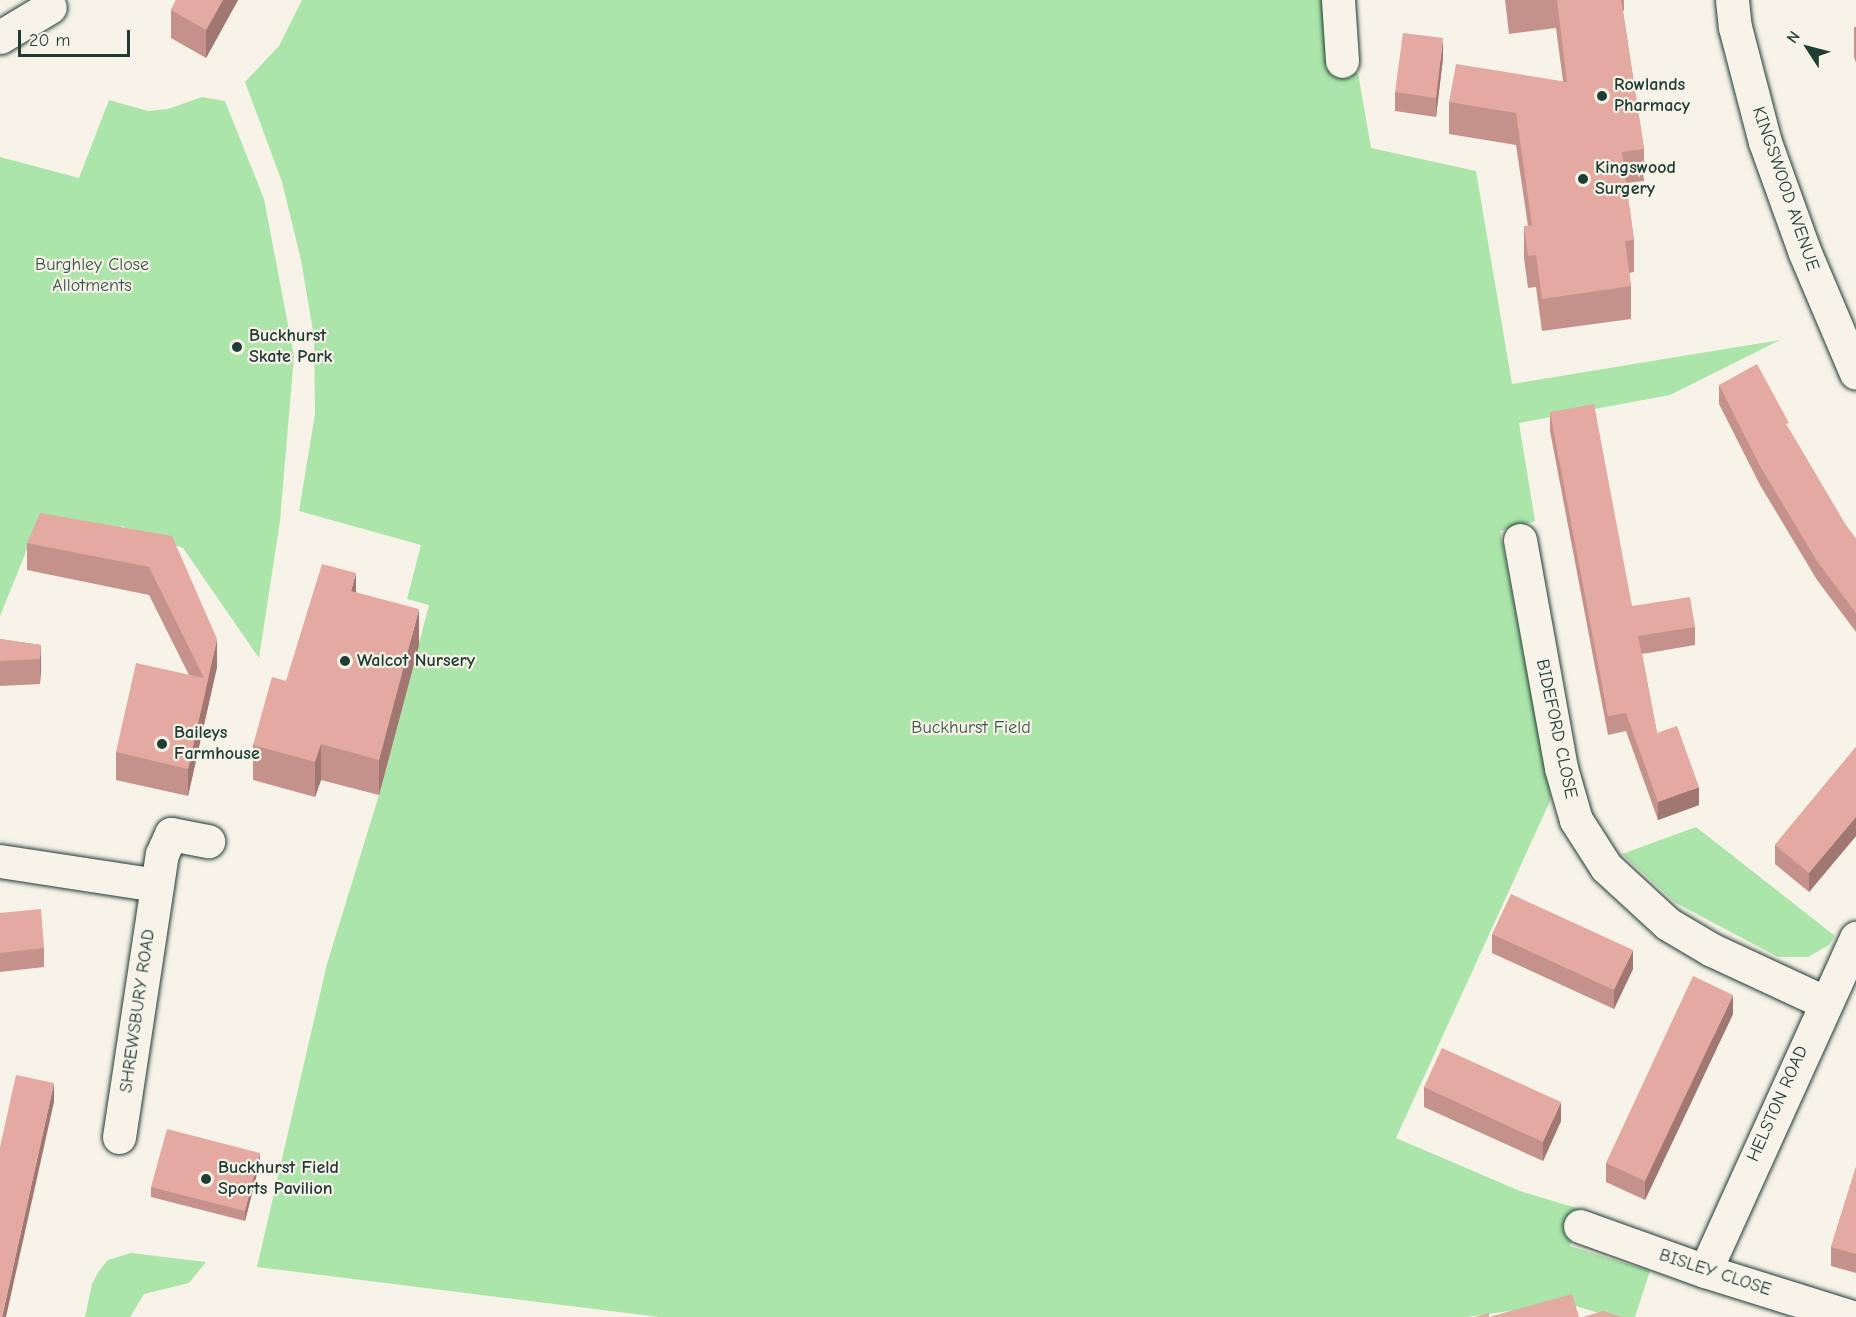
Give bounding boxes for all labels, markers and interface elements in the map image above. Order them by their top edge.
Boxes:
scale bar [21,18,134,56]
north arrow [1778,18,1838,78]
text: N [1783,28,1804,47]
text: 20 m [29,30,70,51]
place label: Rowlands Pharmacy [1614,75,1690,118]
marker: Rowlands Pharmacy [1595,89,1609,103]
street label: KINGSWOOD AVENUE [1747,104,1823,274]
place label: Kingswood Surgery [1595,158,1676,201]
marker: Kingswood Surgery [1576,172,1590,186]
park label: Burghley Close Allotments [35,255,149,298]
place label: Buckhurst Skate Park [249,326,332,368]
marker: Buckhurst Skate Park [230,340,244,354]
place label: Walcot Nursery [357,650,475,672]
marker: Walcot Nursery [338,654,352,668]
street label: BIDEFORD CLOSE [1531,657,1581,801]
park label: Buckhurst Field [911,717,1031,739]
place label: Baileys Farmhouse [174,723,260,766]
marker: Baileys Farmhouse [155,737,169,751]
street label: SHREWSBURY ROAD [116,928,160,1094]
street label: HELSTON ROAD [1743,1043,1813,1165]
place label: Buckhurst Field Sports Pavilion [218,1158,339,1200]
marker: Buckhurst Field Sports Pavilion [199,1172,213,1186]
street label: BISLEY CLOSE [1656,1245,1774,1301]

